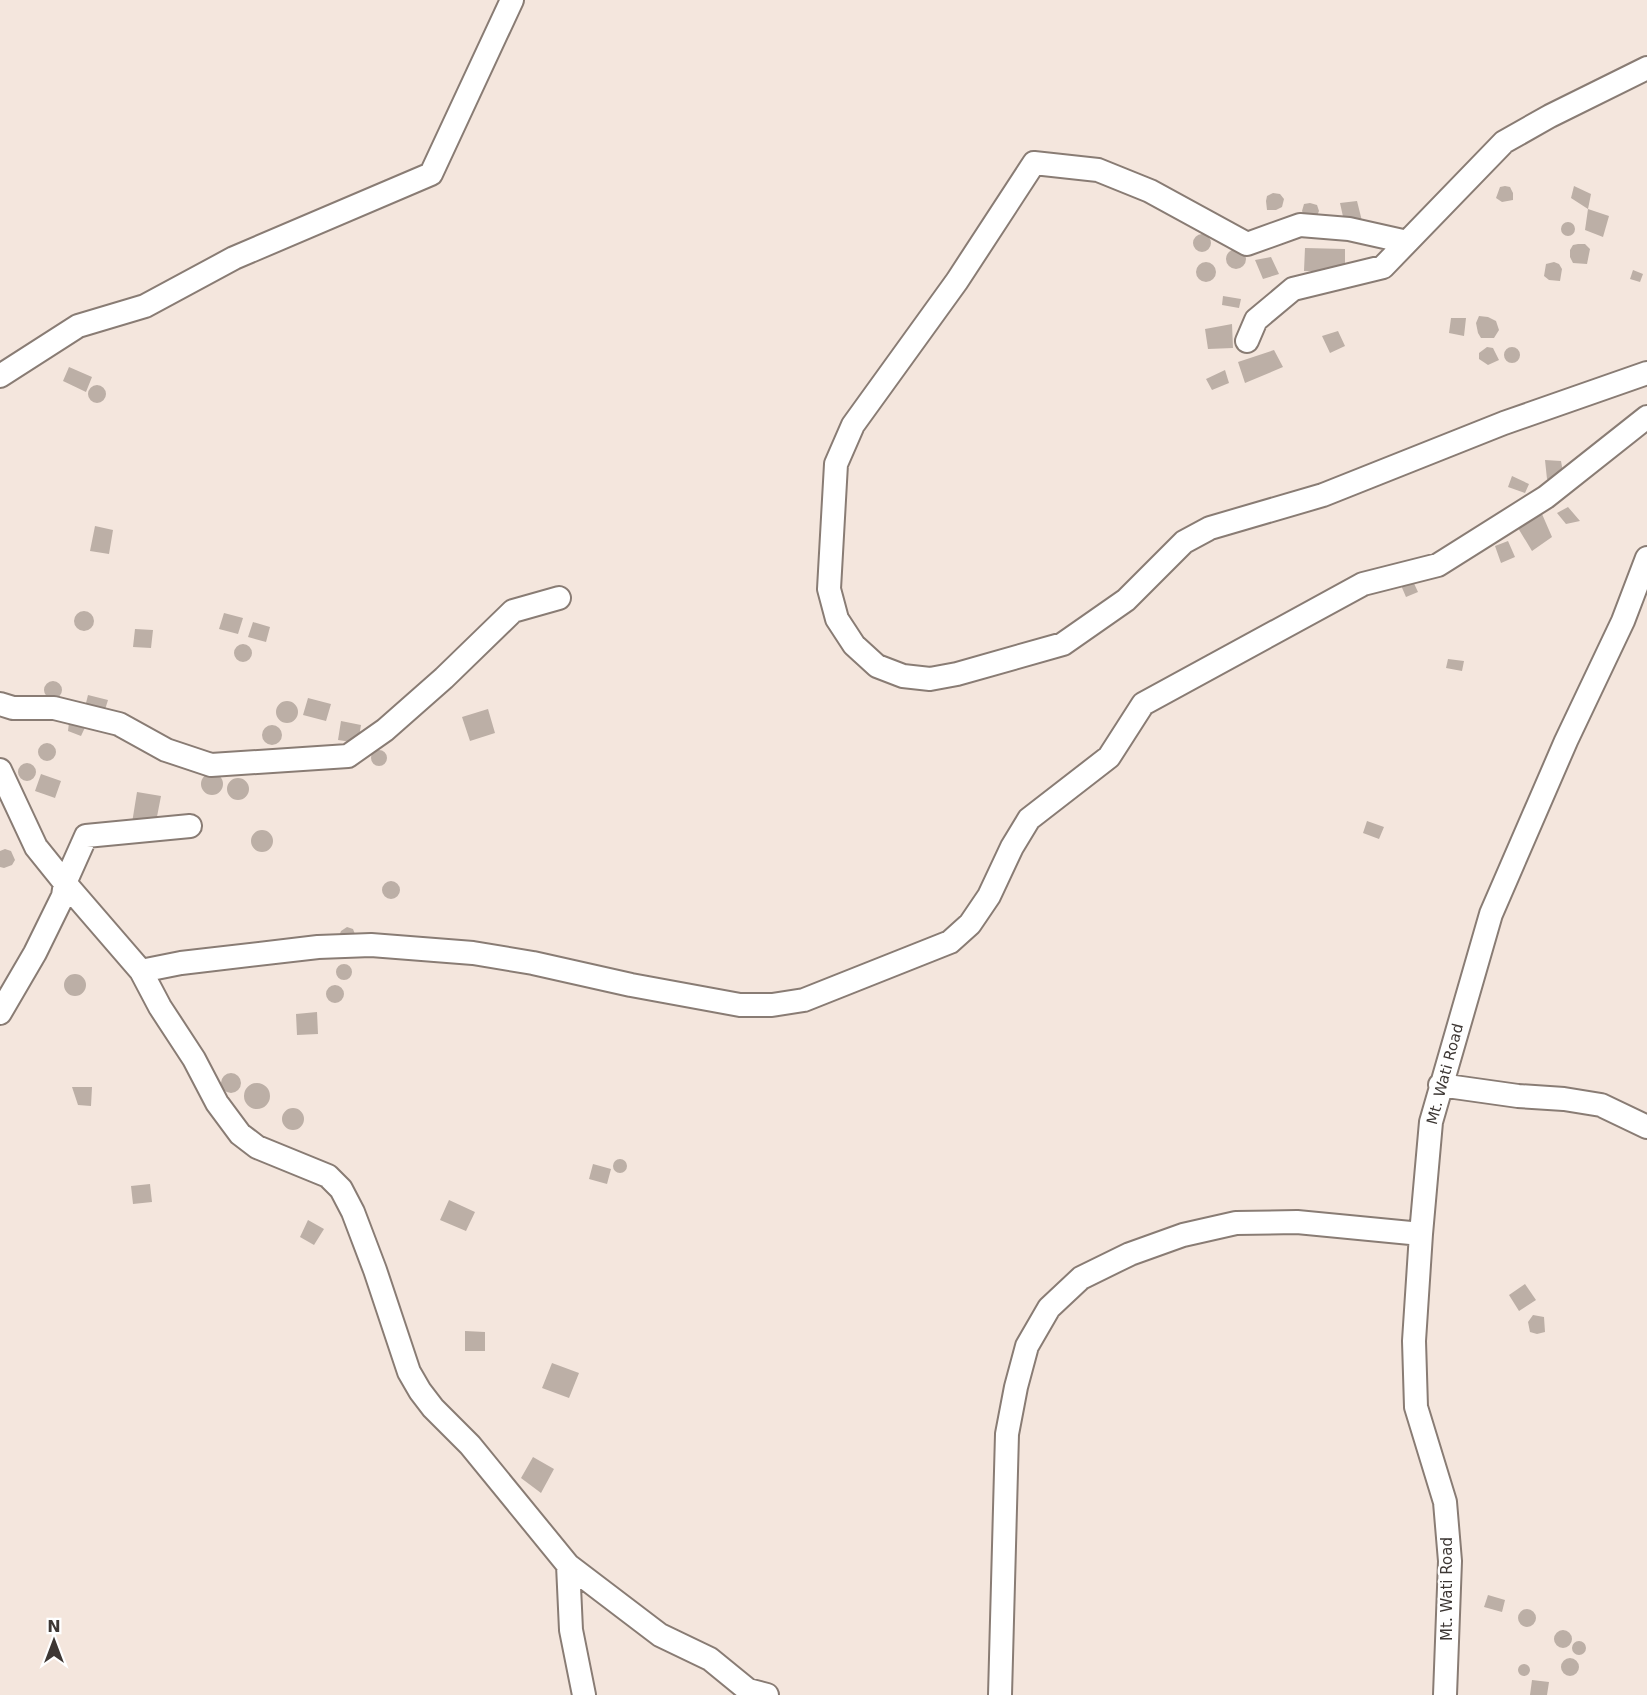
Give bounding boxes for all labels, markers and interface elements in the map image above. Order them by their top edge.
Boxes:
street label: Mt. Wati Road [1423,1021,1467,1127]
street label: Mt. Wati Road [1438,1537,1456,1641]
north arrow [24,1611,84,1671]
text: N [47,1617,61,1636]

